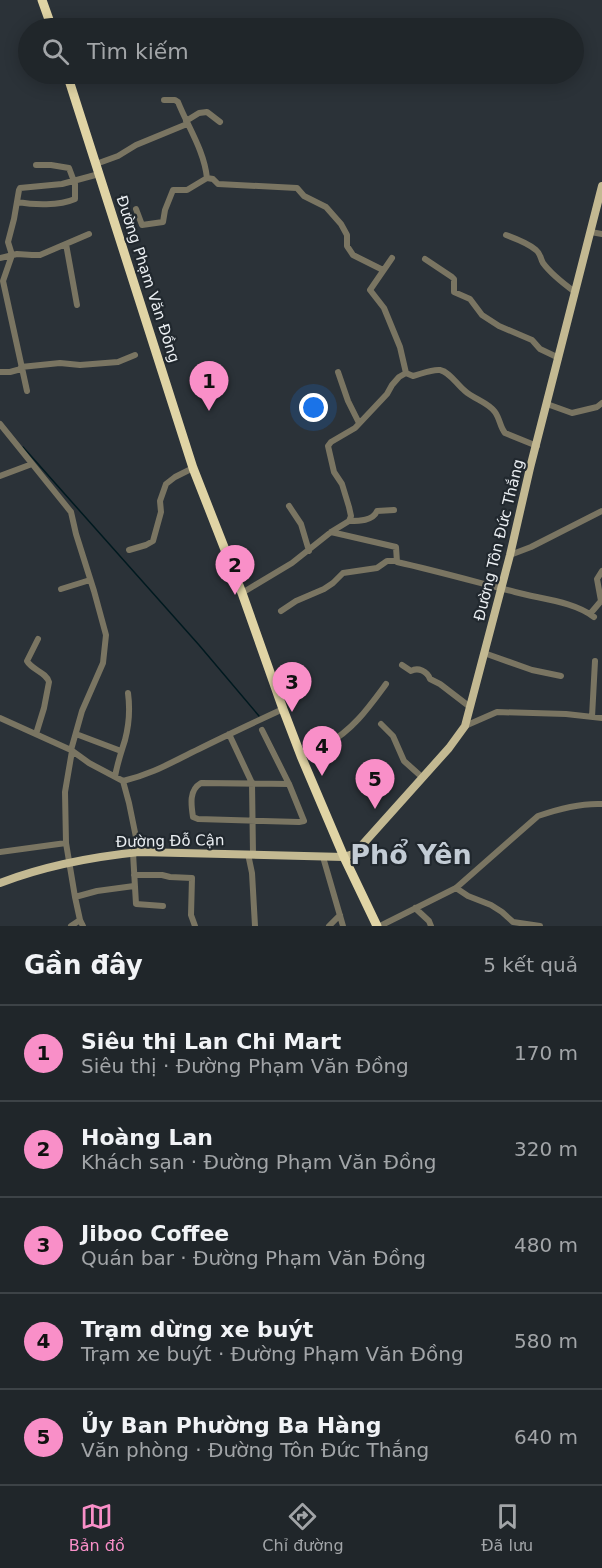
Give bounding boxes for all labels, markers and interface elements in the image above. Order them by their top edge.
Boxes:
search box [18,18,584,84]
icon: search [39,35,72,68]
text: Tìm kiếm [87,39,189,64]
street label: Đường Phạm Văn Đồng [112,193,184,365]
pin: 1 [190,362,228,411]
your location [299,393,328,422]
street label: Đường Tôn Đức Thắng [470,457,528,623]
pin: 2 [216,546,254,595]
pin: 3 [272,662,312,712]
pin: 4 [302,726,342,776]
pin: 5 [356,760,394,809]
street label: Đường Đỗ Cận [115,831,225,851]
district label: Phổ Yên [350,838,472,870]
text: Gần đây [24,950,143,980]
text: 5 kết quả [483,953,578,977]
text: Siêu thị Lan Chi Mart [81,1029,341,1054]
text: 1 [37,1041,50,1065]
text: 170 m [514,1041,578,1065]
text: Siêu thị · Đường Phạm Văn Đồng [81,1054,409,1078]
text: Hoàng Lan [81,1125,213,1150]
text: 2 [37,1137,50,1161]
text: 320 m [514,1137,578,1161]
text: Khách sạn · Đường Phạm Văn Đồng [81,1150,437,1174]
text: Jiboo Coffee [81,1221,229,1246]
text: 3 [37,1233,50,1257]
text: 480 m [514,1233,578,1257]
text: Quán bar · Đường Phạm Văn Đồng [81,1246,426,1270]
text: Trạm dừng xe buýt [81,1317,313,1342]
text: 4 [37,1329,50,1353]
text: 580 m [514,1329,578,1353]
text: Trạm xe buýt · Đường Phạm Văn Đồng [81,1342,464,1366]
text: Ủy Ban Phường Ba Hàng [81,1413,381,1438]
text: 5 [37,1425,50,1449]
text: 640 m [514,1425,578,1449]
text: Văn phòng · Đường Tôn Đức Thắng [81,1438,429,1462]
tab: Bản đồ [69,1500,125,1555]
tab: Chỉ đường [262,1500,344,1555]
tab: Đã lưu [481,1500,533,1555]

